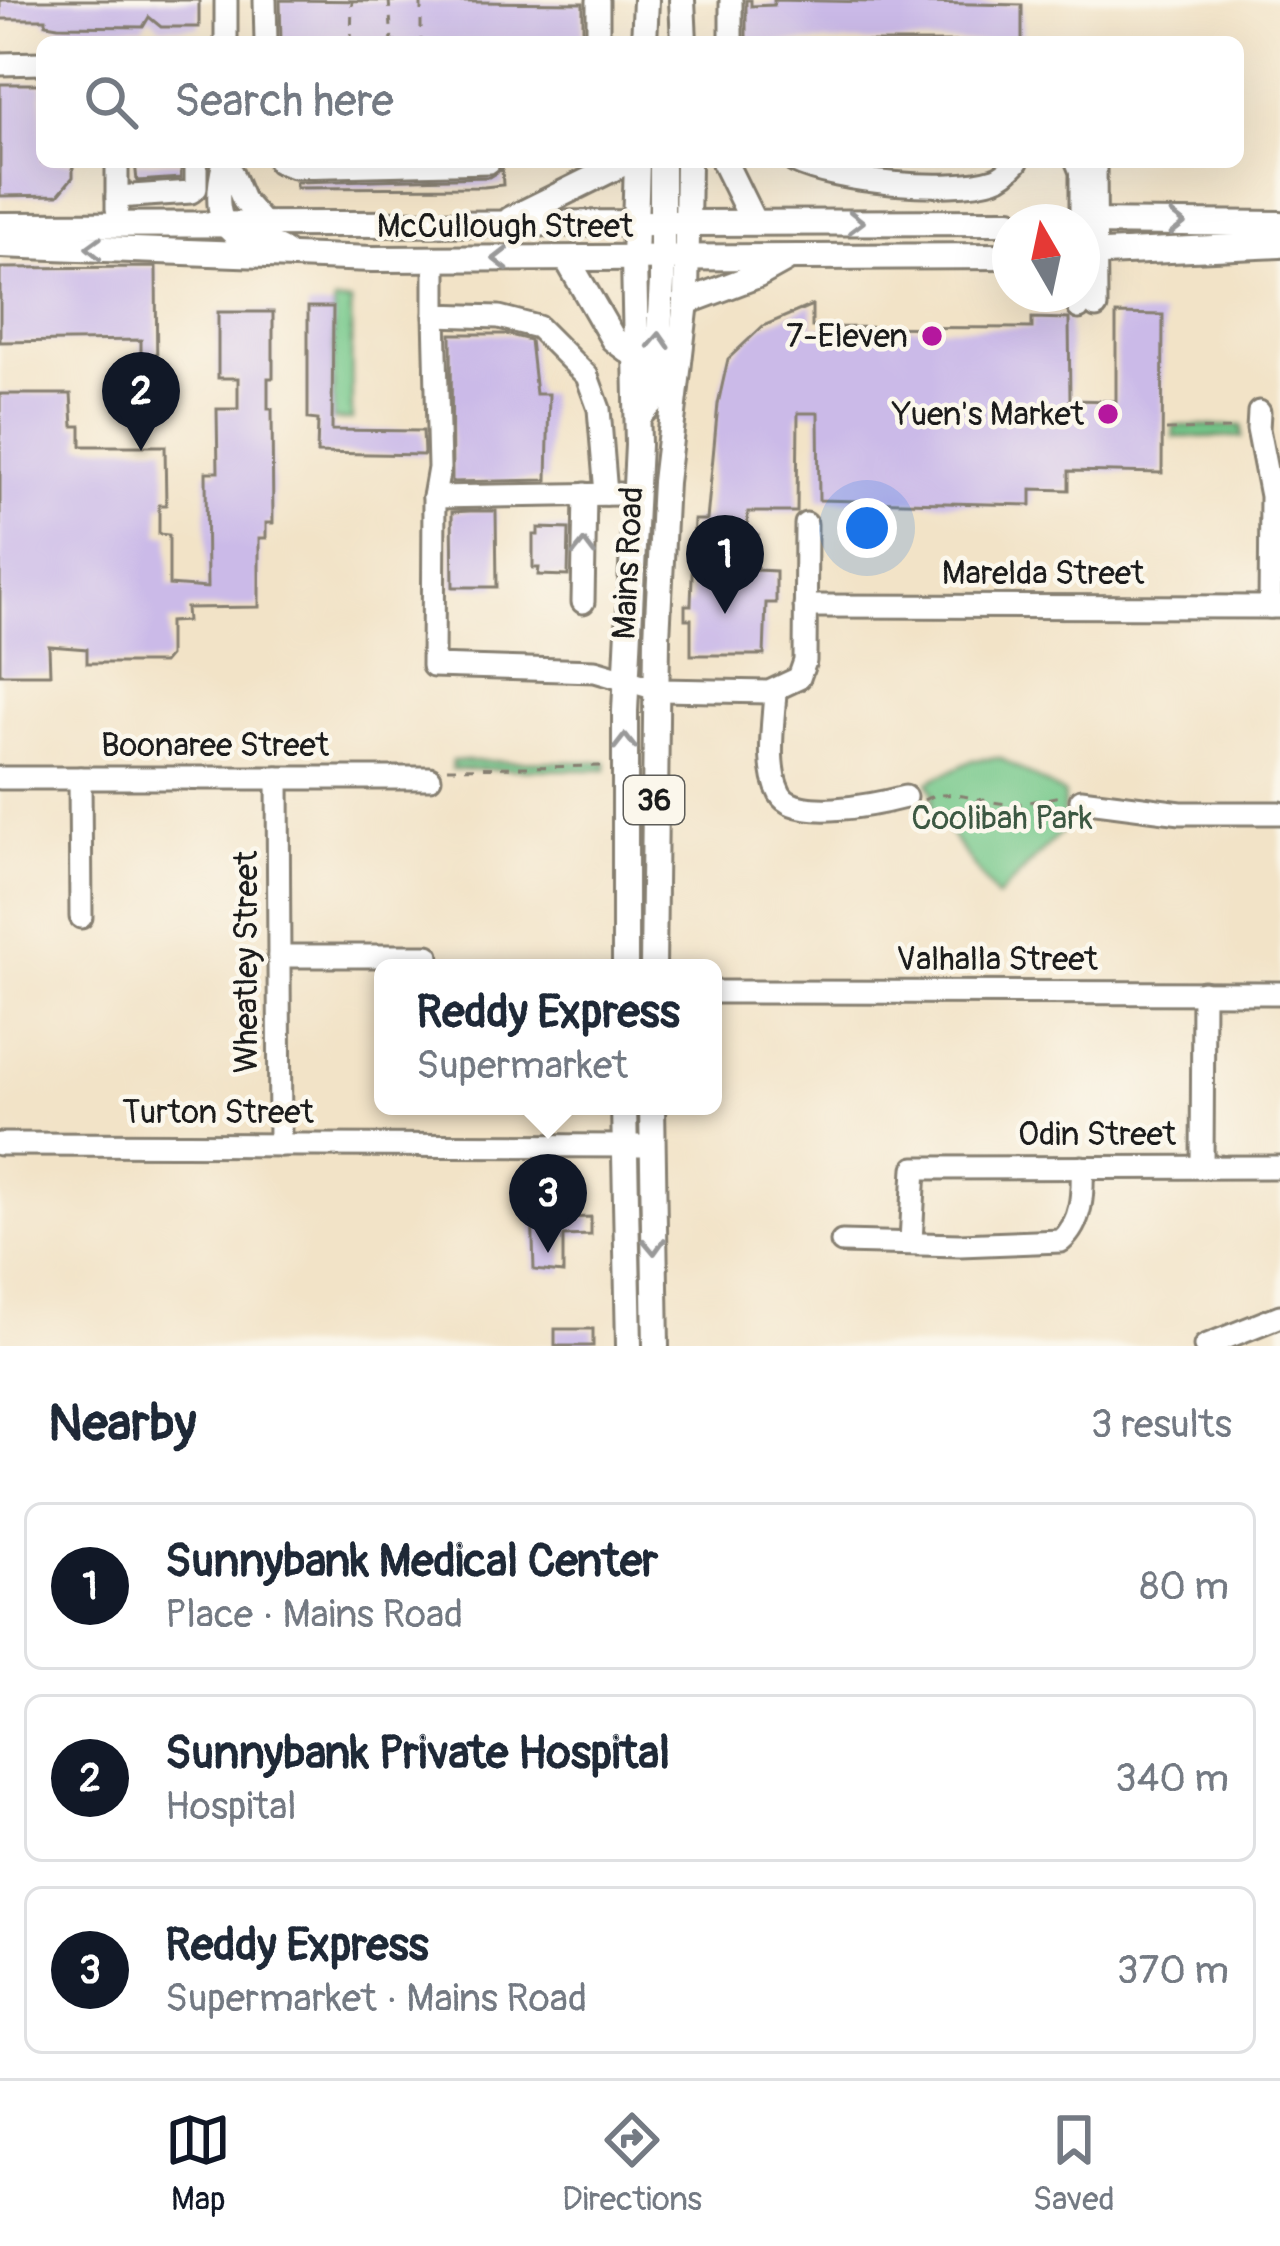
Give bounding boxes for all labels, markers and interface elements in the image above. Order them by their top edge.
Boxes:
search box [36,36,1244,168]
icon: search [78,69,144,135]
text: Search here [174,74,394,130]
north arrow [992,204,1100,312]
street label: McCullough Street [377,206,634,247]
one-way arrow [848,209,866,235]
one-way arrow [1168,210,1187,236]
one-way arrow [84,235,103,261]
one-way arrow [491,246,510,272]
place label: 7-Eleven [786,316,908,357]
marker: 7-Eleven [919,323,945,349]
one-way arrow [645,331,671,350]
pin: 2 [102,352,180,451]
place label: Yuen's Market [891,394,1085,435]
marker: Yuen's Market [1095,401,1121,427]
street label: Mains Road [604,486,652,640]
your location [837,498,897,558]
pin: 1 [686,515,764,614]
one-way arrow [571,538,597,557]
street label: Marelda Street [942,553,1145,594]
street label: Boonaree Street [101,725,330,766]
one-way arrow [612,732,638,750]
road number: 36 [624,776,684,824]
park label: Coolibah Park [911,798,1093,839]
street label: Wheatley Street [226,850,267,1073]
street label: Valhalla Street [896,939,1098,980]
popup [374,959,722,1115]
text: Reddy Express [416,985,680,1041]
text: Supermarket [416,1041,628,1090]
street label: Turton Street [122,1092,315,1133]
street label: Odin Street [1018,1114,1177,1155]
pin: 3 [509,1154,587,1253]
one-way arrow [640,1237,666,1256]
text: Nearby [48,1392,196,1456]
text: 3 results [1091,1400,1232,1449]
text: Sunnybank Medical Center [165,1534,658,1590]
text: 1 [82,1562,98,1611]
text: 80 m [1140,1562,1229,1611]
text: Place · Mains Road [165,1590,463,1639]
text: Sunnybank Private Hospital [165,1726,670,1782]
text: 2 [79,1754,101,1803]
text: 340 m [1115,1754,1229,1803]
text: Hospital [165,1782,297,1831]
text: Reddy Express [165,1918,429,1974]
text: 3 [79,1946,101,1995]
text: 370 m [1117,1946,1229,1995]
text: Supermarket · Mains Road [165,1974,587,2023]
tab: Map [165,2107,231,2220]
tab: Directions [562,2107,702,2220]
tab: Saved [1033,2107,1115,2220]

